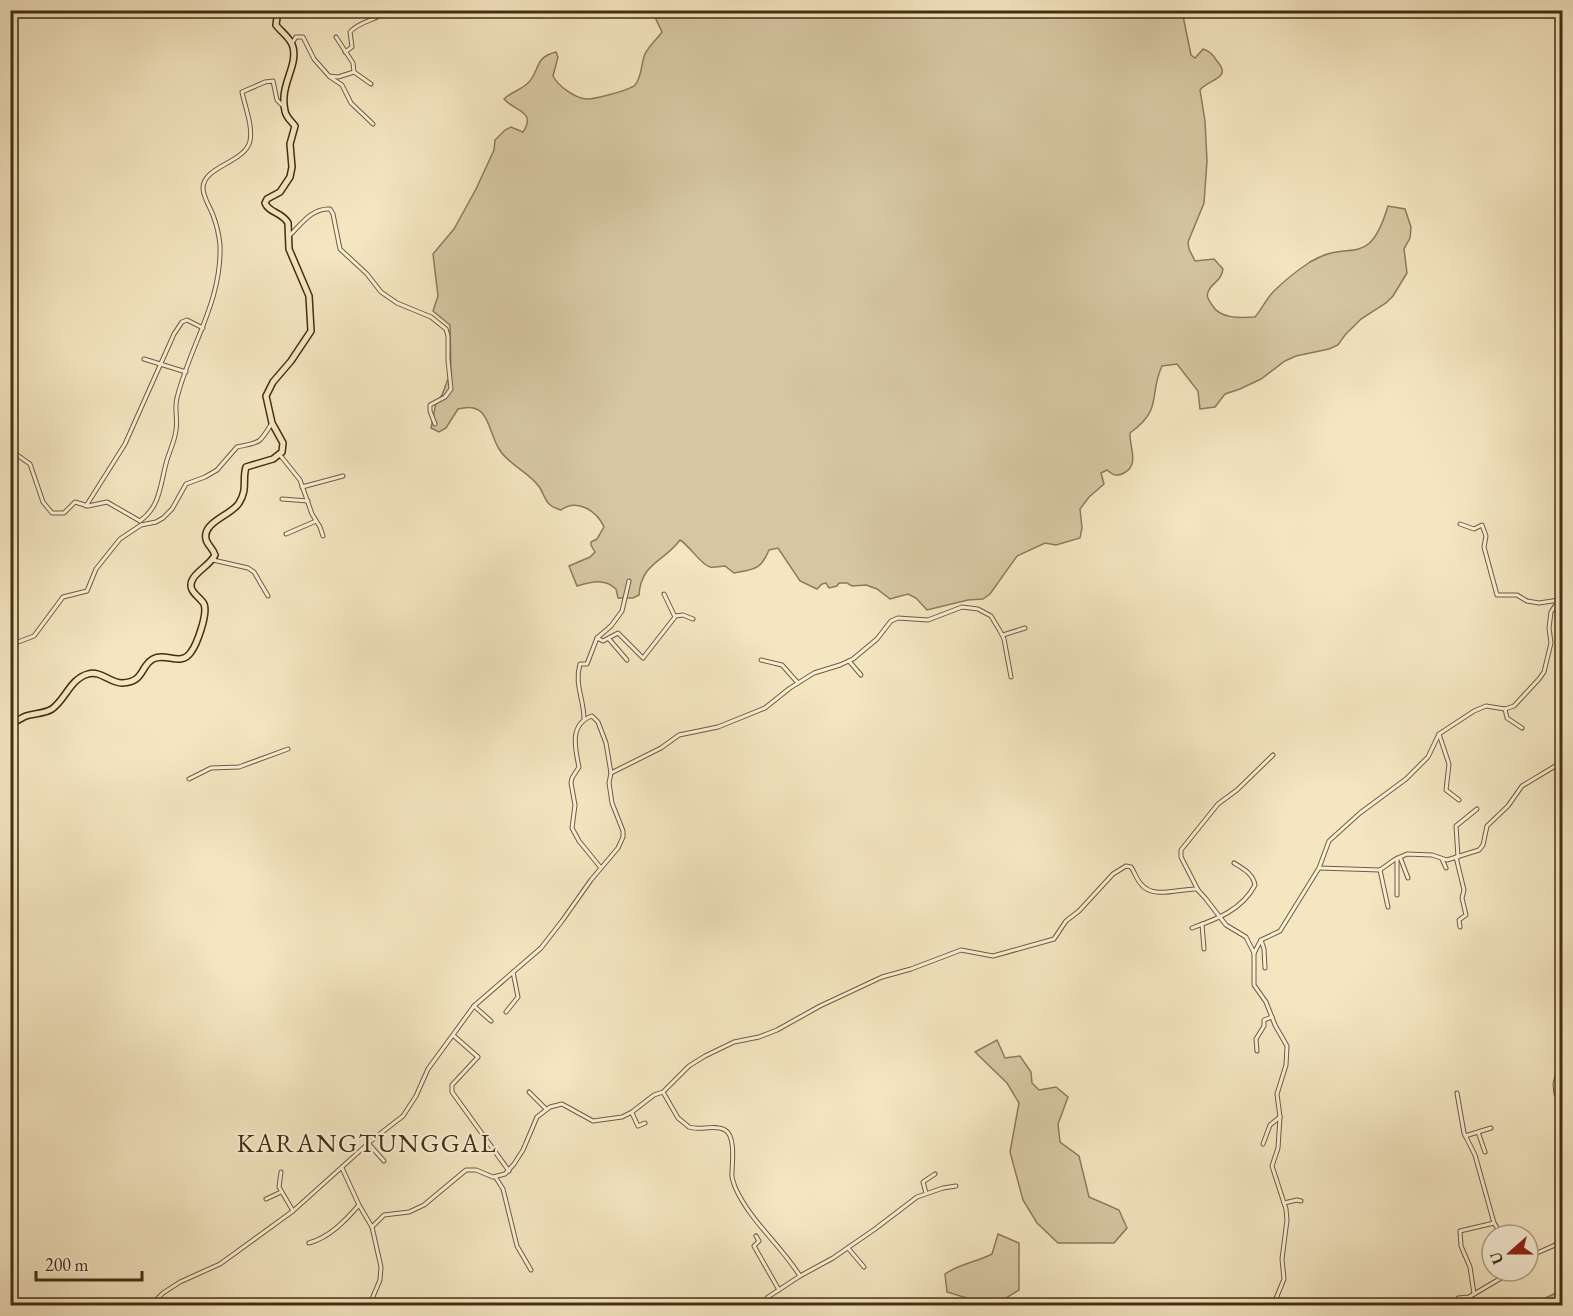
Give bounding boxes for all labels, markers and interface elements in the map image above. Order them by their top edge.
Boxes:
district label: KARANGTUNGGAL [237,1126,497,1160]
north arrow [1480,1223,1540,1283]
scale bar [36,1244,142,1282]
text: U [1484,1249,1508,1268]
text: 200 m [45,1253,89,1276]

